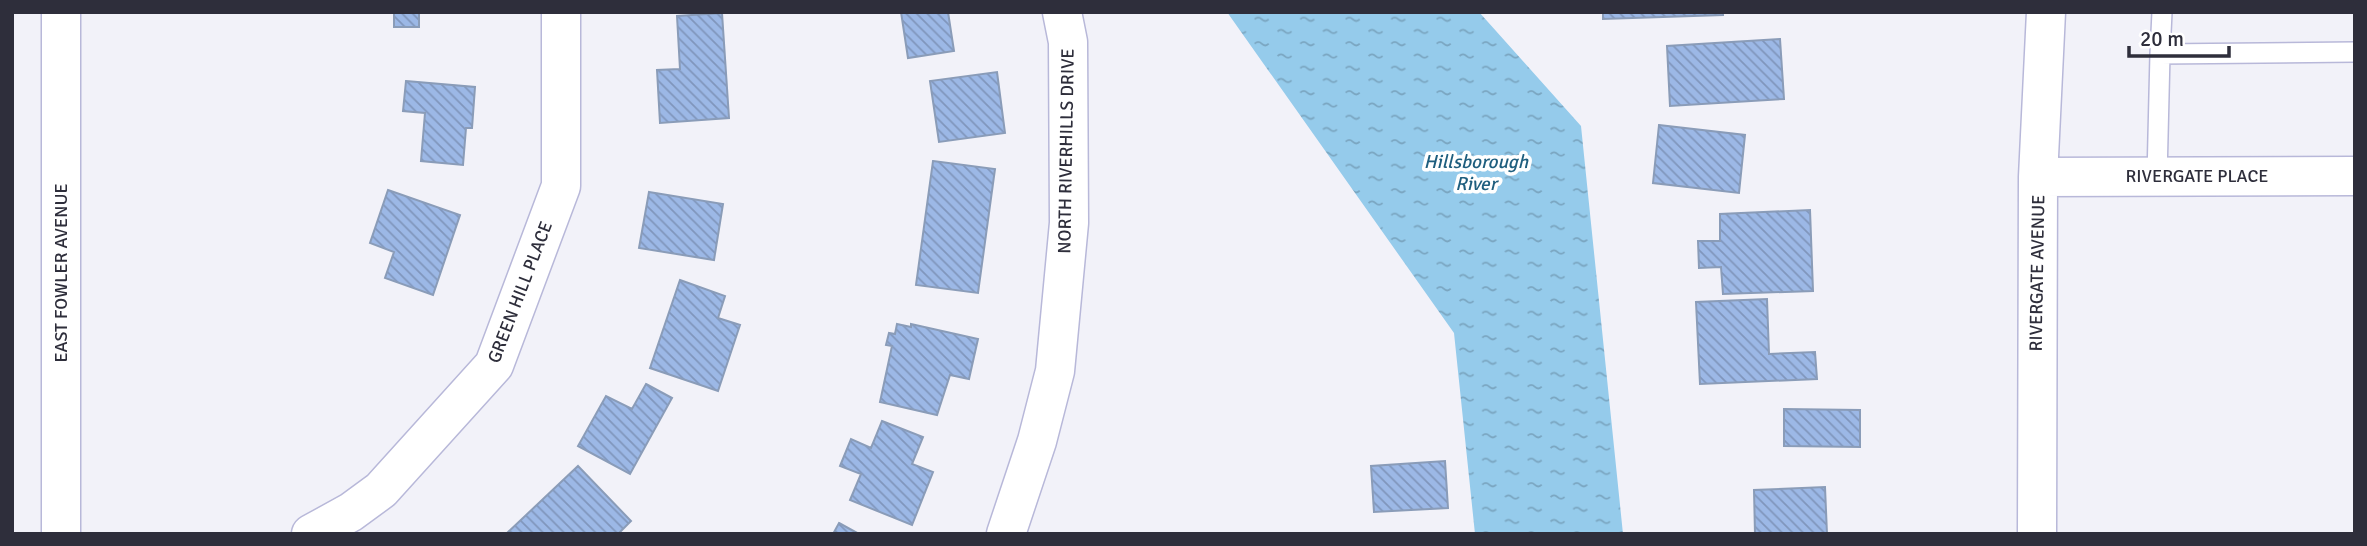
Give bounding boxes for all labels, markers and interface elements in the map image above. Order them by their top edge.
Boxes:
scale bar [2129,14,2229,58]
text: 20 m [2140,26,2184,52]
street label: NORTH RIVERHILLS DRIVE [1053,48,1079,254]
water label: Hillsborough River [1424,150,1529,196]
street label: RIVERGATE PLACE [2126,165,2268,187]
street label: EAST FOWLER AVENUE [50,183,72,363]
street label: RIVERGATE AVENUE [2025,194,2049,352]
street label: GREEN HILL PLACE [483,218,557,366]

